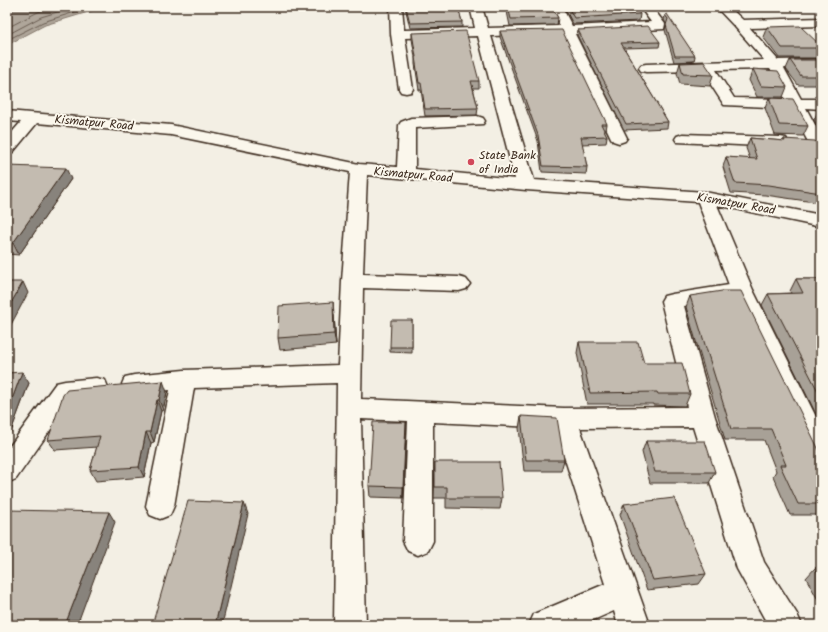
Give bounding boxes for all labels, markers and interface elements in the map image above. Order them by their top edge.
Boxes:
street label: Kismatpur Road [54,110,135,136]
place label: State Bank of India [479,146,536,179]
marker: State Bank of India [466,157,476,167]
street label: Kismatpur Road [373,162,454,188]
street label: Kismatpur Road [695,188,778,220]

